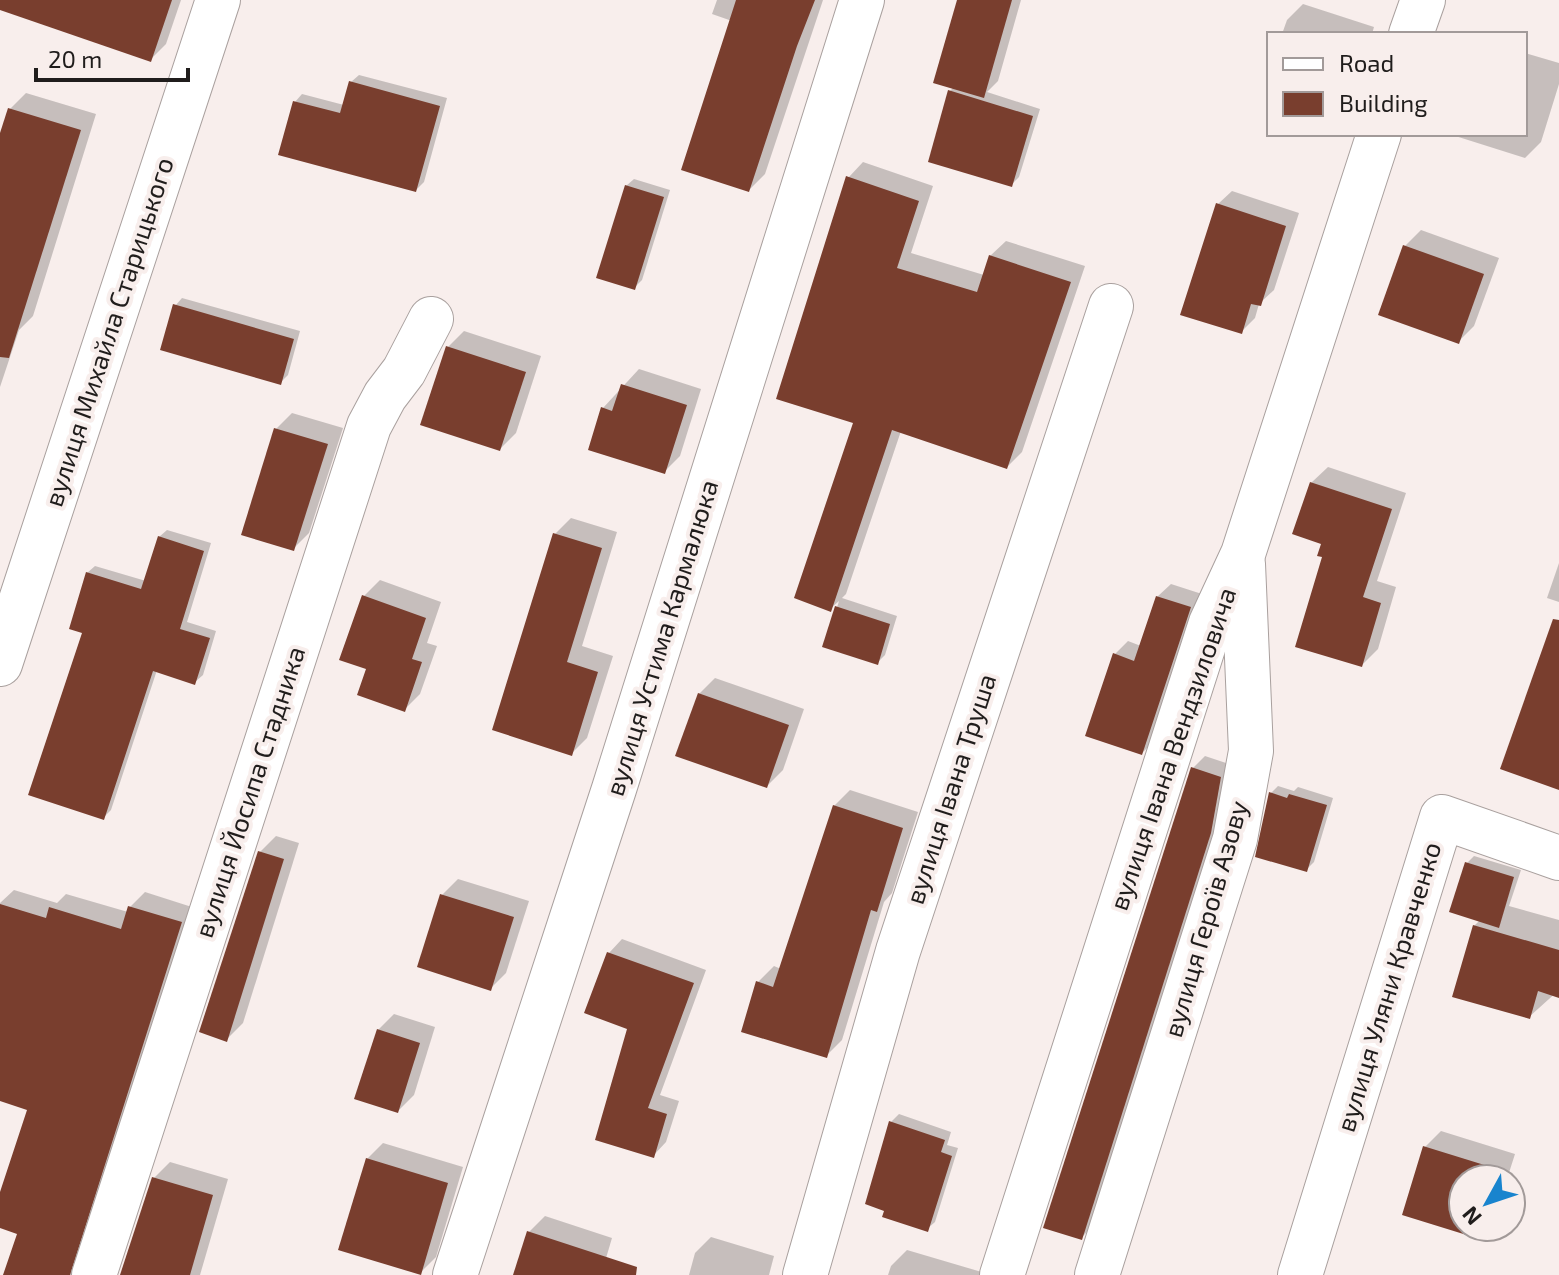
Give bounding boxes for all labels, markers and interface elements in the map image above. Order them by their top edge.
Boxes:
scale bar [36,32,188,82]
legend [1267,32,1527,136]
text: 20 m [48,44,102,73]
text: Road [1339,48,1394,77]
text: Building [1339,88,1428,117]
street label: вулиця Михайла Старицького [36,153,180,510]
street label: вулиця Устима Кармалюка [598,476,724,800]
street label: вулиця Івана Вендзиловича [1102,583,1242,914]
street label: вулиця Йосипа Стадника [187,642,311,941]
street label: вулиця Івана Труша [898,669,1002,908]
street label: вулиця Героїв Азову [1156,797,1254,1041]
street label: вулиця Уляни Кравченко [1329,838,1447,1135]
north arrow [1447,1163,1527,1243]
text: N [1456,1202,1486,1231]

